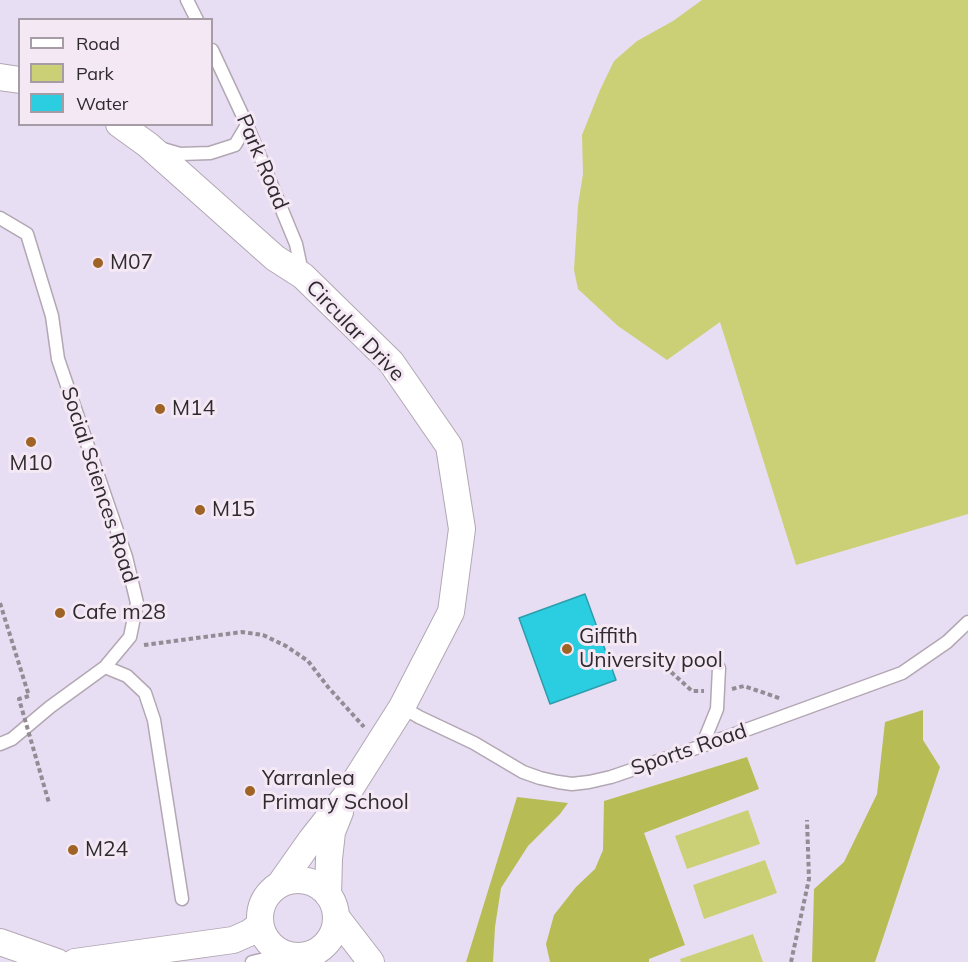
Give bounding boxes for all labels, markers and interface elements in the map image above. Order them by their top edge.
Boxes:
legend [18,18,213,126]
text: Road [76,32,120,55]
text: Park [76,62,114,85]
text: Water [76,92,128,115]
street label: Park Road [231,111,293,213]
place label: M07 [110,250,153,276]
marker: M07 [91,256,105,270]
street label: Circular Drive [301,275,409,387]
street label: Social Sciences Road [55,384,143,586]
place label: M14 [172,396,215,422]
marker: M14 [153,402,167,416]
marker: M10 [24,435,38,449]
place label: M10 [9,451,53,477]
place label: M15 [212,497,255,523]
marker: M15 [193,503,207,517]
place label: Cafe m28 [72,600,166,626]
marker: Cafe m28 [53,606,67,620]
place label: Giffith University pool [579,624,723,674]
marker: Giffith University pool [560,642,574,656]
street label: Sports Road [628,718,750,782]
place label: Yarranlea Primary School [262,766,409,816]
marker: Yarranlea Primary School [243,784,257,798]
place label: M24 [85,837,128,863]
marker: M24 [66,843,80,857]

